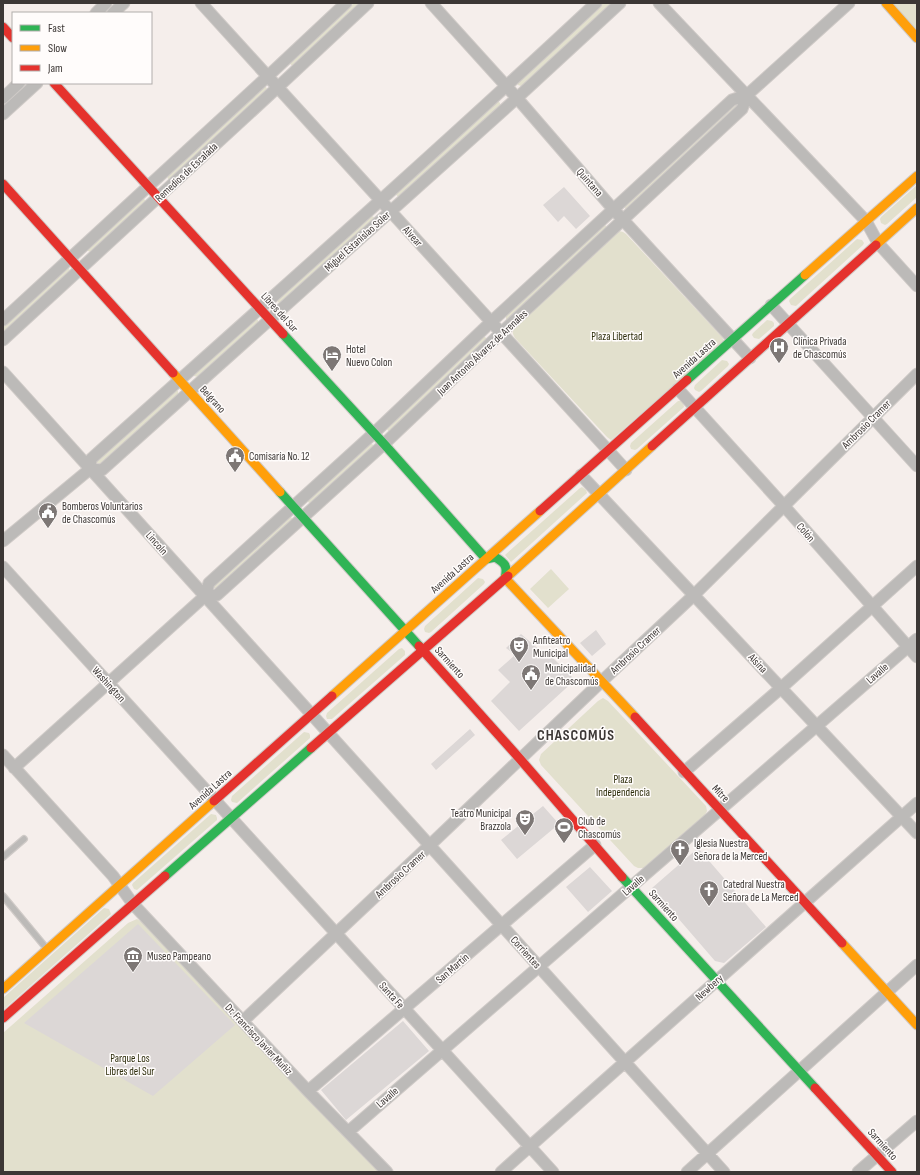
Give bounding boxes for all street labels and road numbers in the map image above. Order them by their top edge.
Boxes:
street label: Remedios de Escalada [152,140,220,205]
street label: Quintana [574,165,605,199]
street label: Miguel Estanislao Soler [322,208,393,274]
street label: Alvear [399,223,425,249]
street label: Libres del Sur [258,290,301,335]
street label: Juan Antonio Álvarez de Arenales [434,307,530,398]
street label: Avenida Lastra [669,336,718,382]
street label: Belgrano [197,383,229,416]
street label: Ambrosio Cramer [839,397,893,452]
street label: Colón [794,520,818,545]
street label: Lincoln [143,529,171,558]
street label: Avenida Lastra [427,551,476,597]
street label: Ambrosio Cramer [607,624,663,677]
street label: Sarmiento [432,644,468,681]
street label: Alsina [745,650,770,676]
street label: Lavalle [864,660,891,687]
street label: Washington [89,664,128,705]
street label: Avenida Lastra [185,767,234,813]
street label: Mitre [709,782,732,805]
street label: Ambrosio Cramer [372,848,428,901]
street label: Lavalle [620,872,647,899]
street label: Sarmiento [646,887,682,924]
street label: Corrientes [508,933,544,971]
street label: San Martín [433,950,472,986]
street label: Newbery [693,971,726,1003]
street label: Santa Fe [376,979,407,1011]
street label: Dr. Francisco Javier Muñiz [222,1001,295,1078]
street label: Lavalle [374,1084,401,1111]
street label: Sarmiento [865,1126,901,1163]

